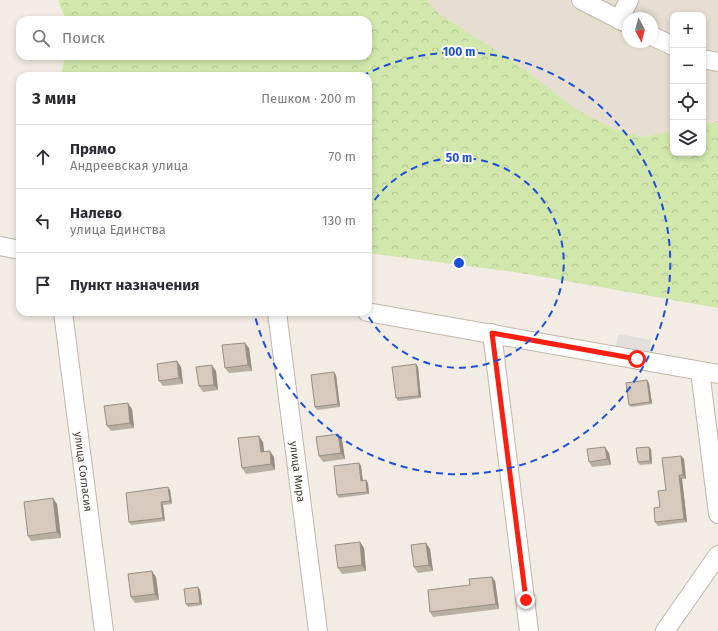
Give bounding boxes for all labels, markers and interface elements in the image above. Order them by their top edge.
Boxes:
north arrow [622,12,658,48]
map controls [670,12,706,156]
button: + [670,12,706,48]
search box [16,16,372,60]
icon: search [30,27,52,49]
text: Поиск [62,29,105,47]
text: 100 m [443,45,475,59]
button: − [670,48,706,84]
button: locate [670,84,706,120]
text: 3 мин [32,88,76,109]
text: Пешком · 200 m [261,91,356,106]
button: layers [670,120,706,156]
text: Прямо [70,140,116,158]
icon: ahead [32,146,54,168]
text: 70 m [329,149,356,164]
text: 50 m [446,151,472,165]
text: Андреевская улица [70,158,188,173]
text: Налево [70,204,122,222]
icon: left [32,210,54,232]
text: 130 m [322,213,356,228]
text: улица Единства [70,222,166,237]
centre of rings [452,256,466,270]
icon: arrive [32,274,54,296]
text: Пункт назначения [70,276,199,294]
route start [628,350,646,368]
street label: улица Согласия [71,431,95,512]
street label: улица Мира [287,441,307,503]
route end [517,591,535,609]

